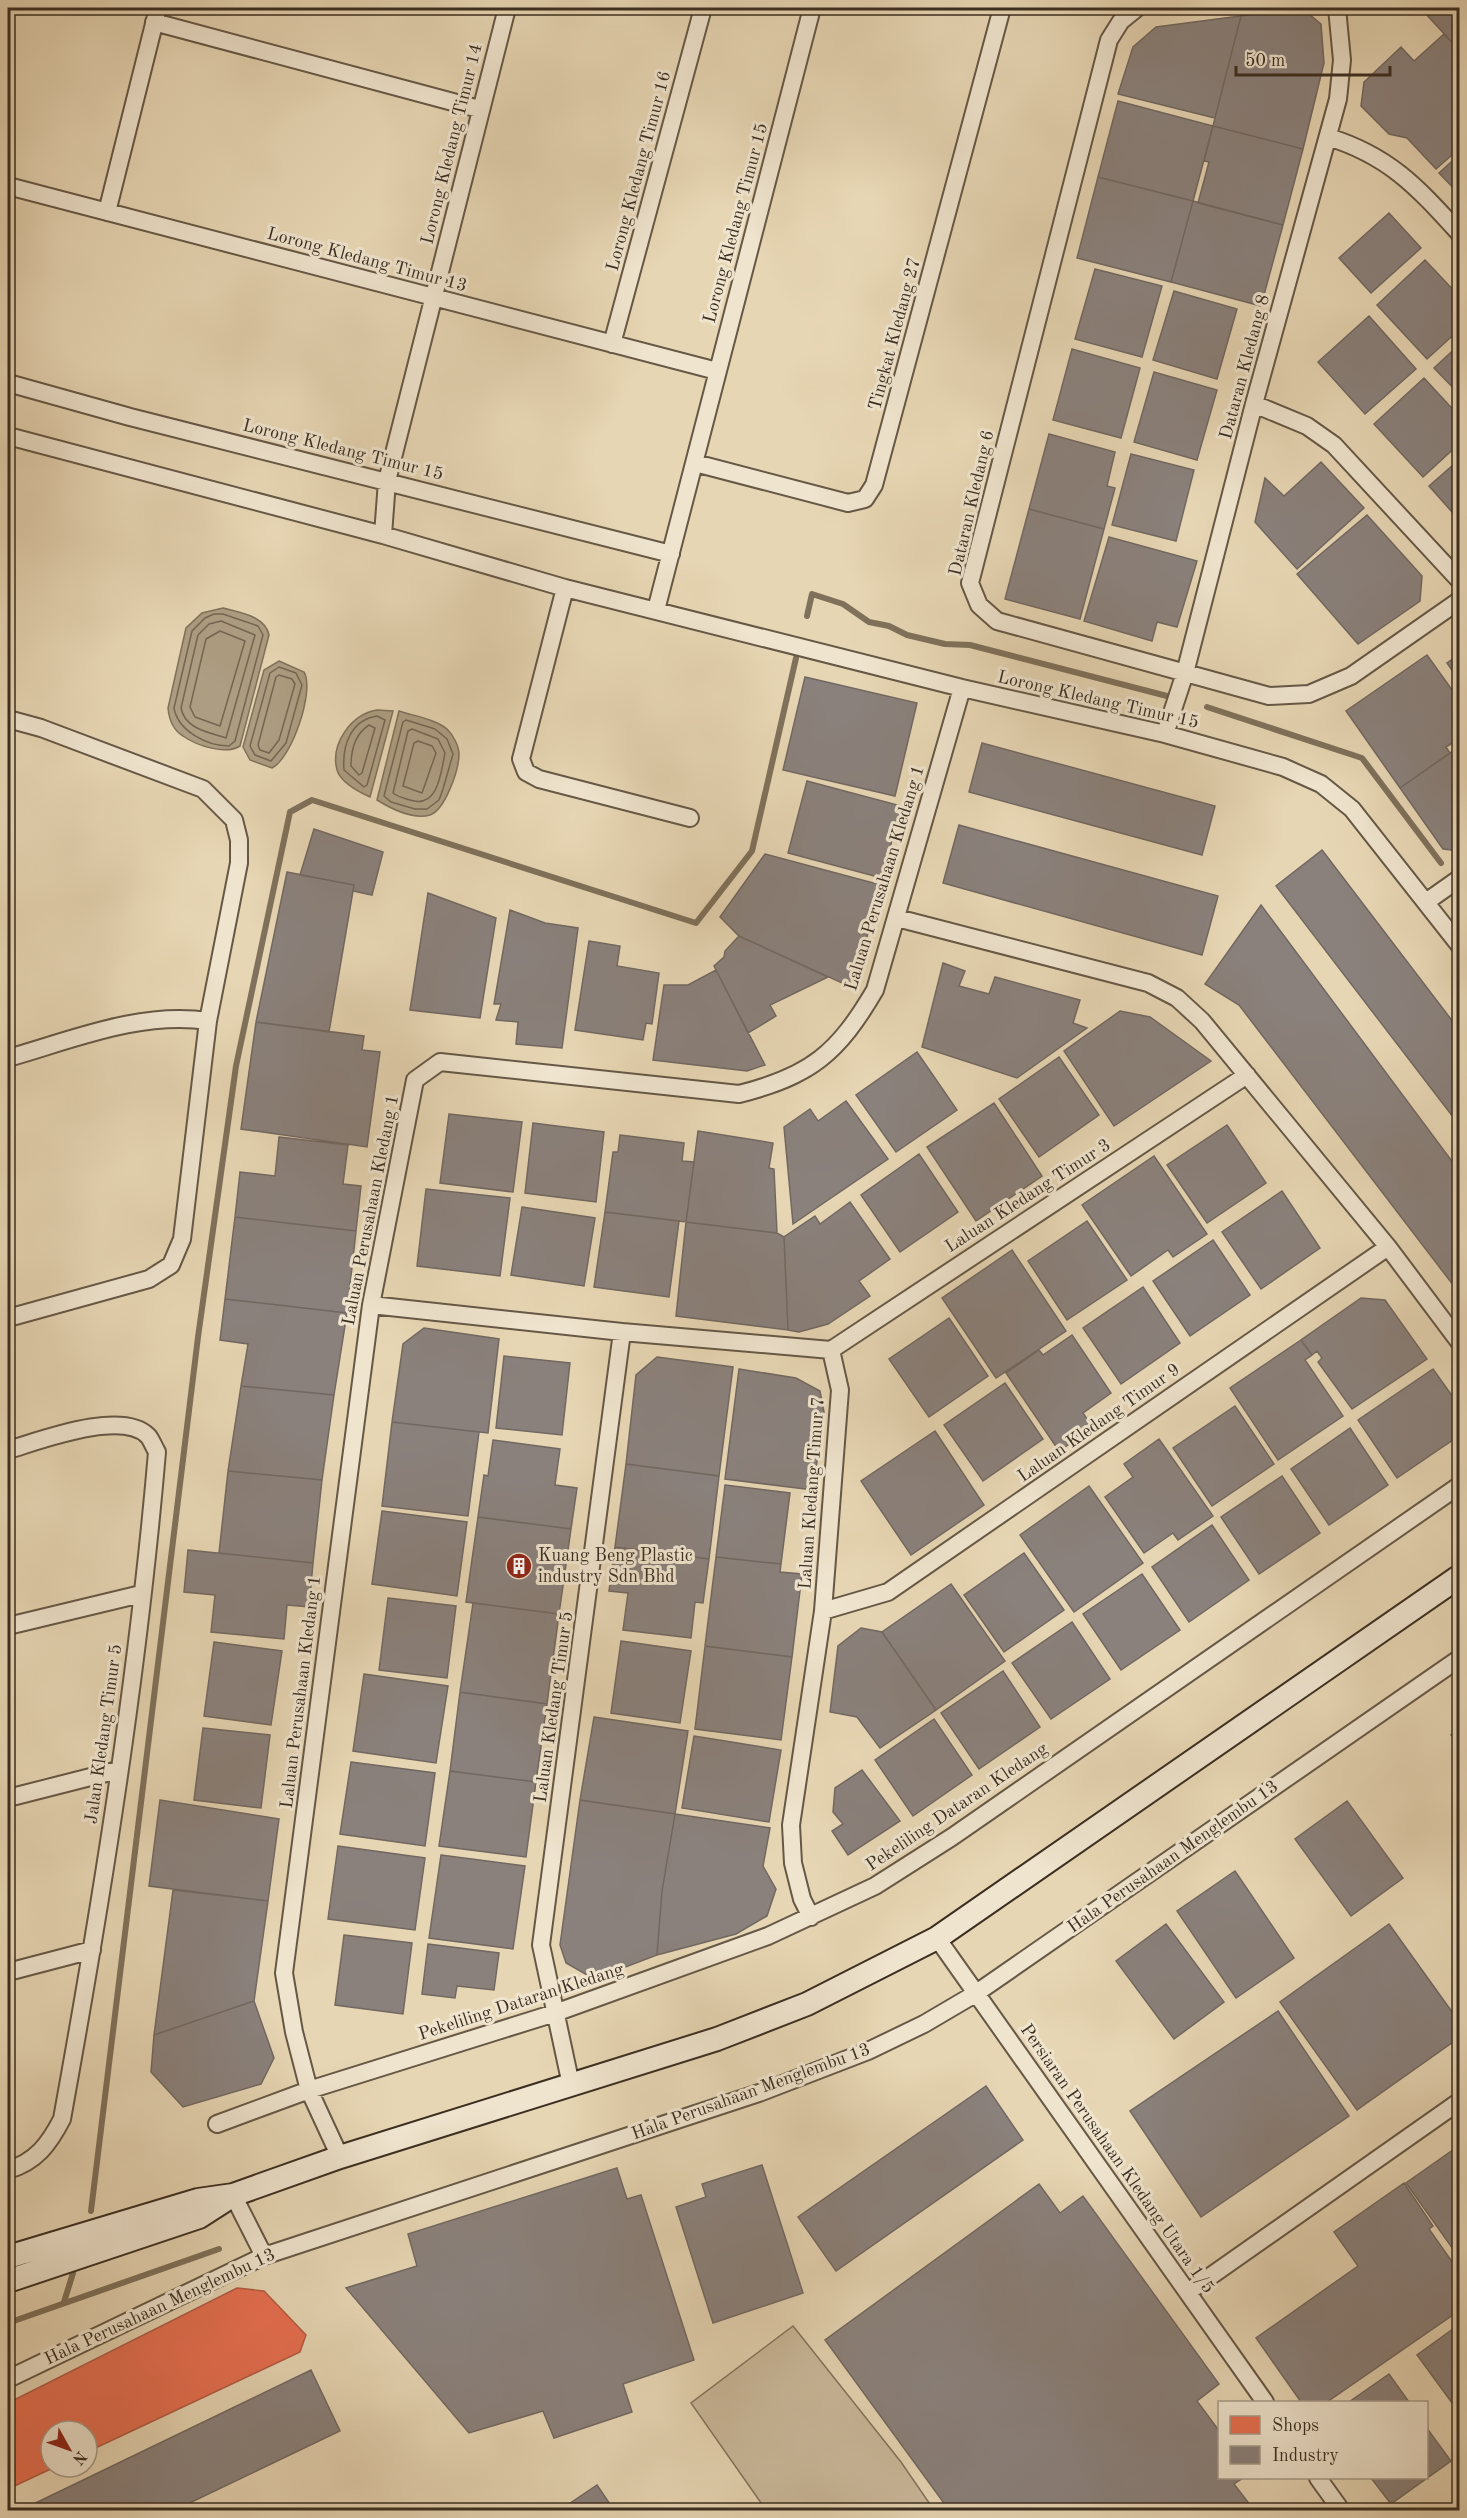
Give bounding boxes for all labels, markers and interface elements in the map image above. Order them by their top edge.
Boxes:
scale bar [1236,39,1390,77]
street label: Lorong Kledang Timur 14 [418,42,486,246]
text: 50 m [1245,52,1285,70]
street label: Lorong Kledang Timur 16 [604,69,674,273]
street label: Lorong Kledang Timur 15 [701,121,771,325]
street label: Lorong Kledang Timur 13 [265,225,469,295]
street label: Tingkat Kledang 27 [866,256,924,412]
street label: Dataran Kledang 8 [1217,293,1273,441]
street label: Lorong Kledang Timur 15 [241,416,445,484]
street label: Dataran Kledang 6 [946,428,998,578]
street label: Lorong Kledang Timur 15 [996,668,1200,732]
street label: Laluan Perusahaan Kledang 1 [842,763,928,993]
street label: Laluan Perusahaan Kledang 1 [340,1093,402,1327]
street label: Laluan Kledang Timur 3 [942,1136,1114,1256]
street label: Laluan Kledang Timur 9 [1015,1360,1183,1486]
street label: Laluan Kledang Timur 7 [796,1396,828,1590]
place label: Kuang Beng Plastic industry Sdn Bhd [538,1547,693,1586]
building icon: Kuang Beng Plastic industry Sdn Bhd [504,1551,534,1581]
street label: Laluan Perusahaan Kledang 1 [278,1574,324,1810]
street label: Laluan Kledang Timur 5 [532,1610,576,1804]
street label: Jalan Kledang Timur 5 [82,1643,126,1825]
street label: Pekeliling Dataran Kledang [863,1739,1051,1875]
street label: Hala Perusahaan Menglembu 13 [1064,1777,1282,1937]
street label: Pekeliling Dataran Kledang [416,1960,626,2044]
street label: Persiaran Perusahaan Kledang Utara 1/5 [1017,2021,1217,2297]
street label: Hala Perusahaan Menglembu 13 [629,2040,873,2144]
street label: Hala Perusahaan Menglembu 13 [42,2245,278,2369]
legend [1218,2401,1428,2479]
text: Shops [1272,2417,1319,2435]
north arrow [39,2419,99,2479]
text: Industry [1272,2447,1339,2465]
text: N [68,2448,89,2468]

